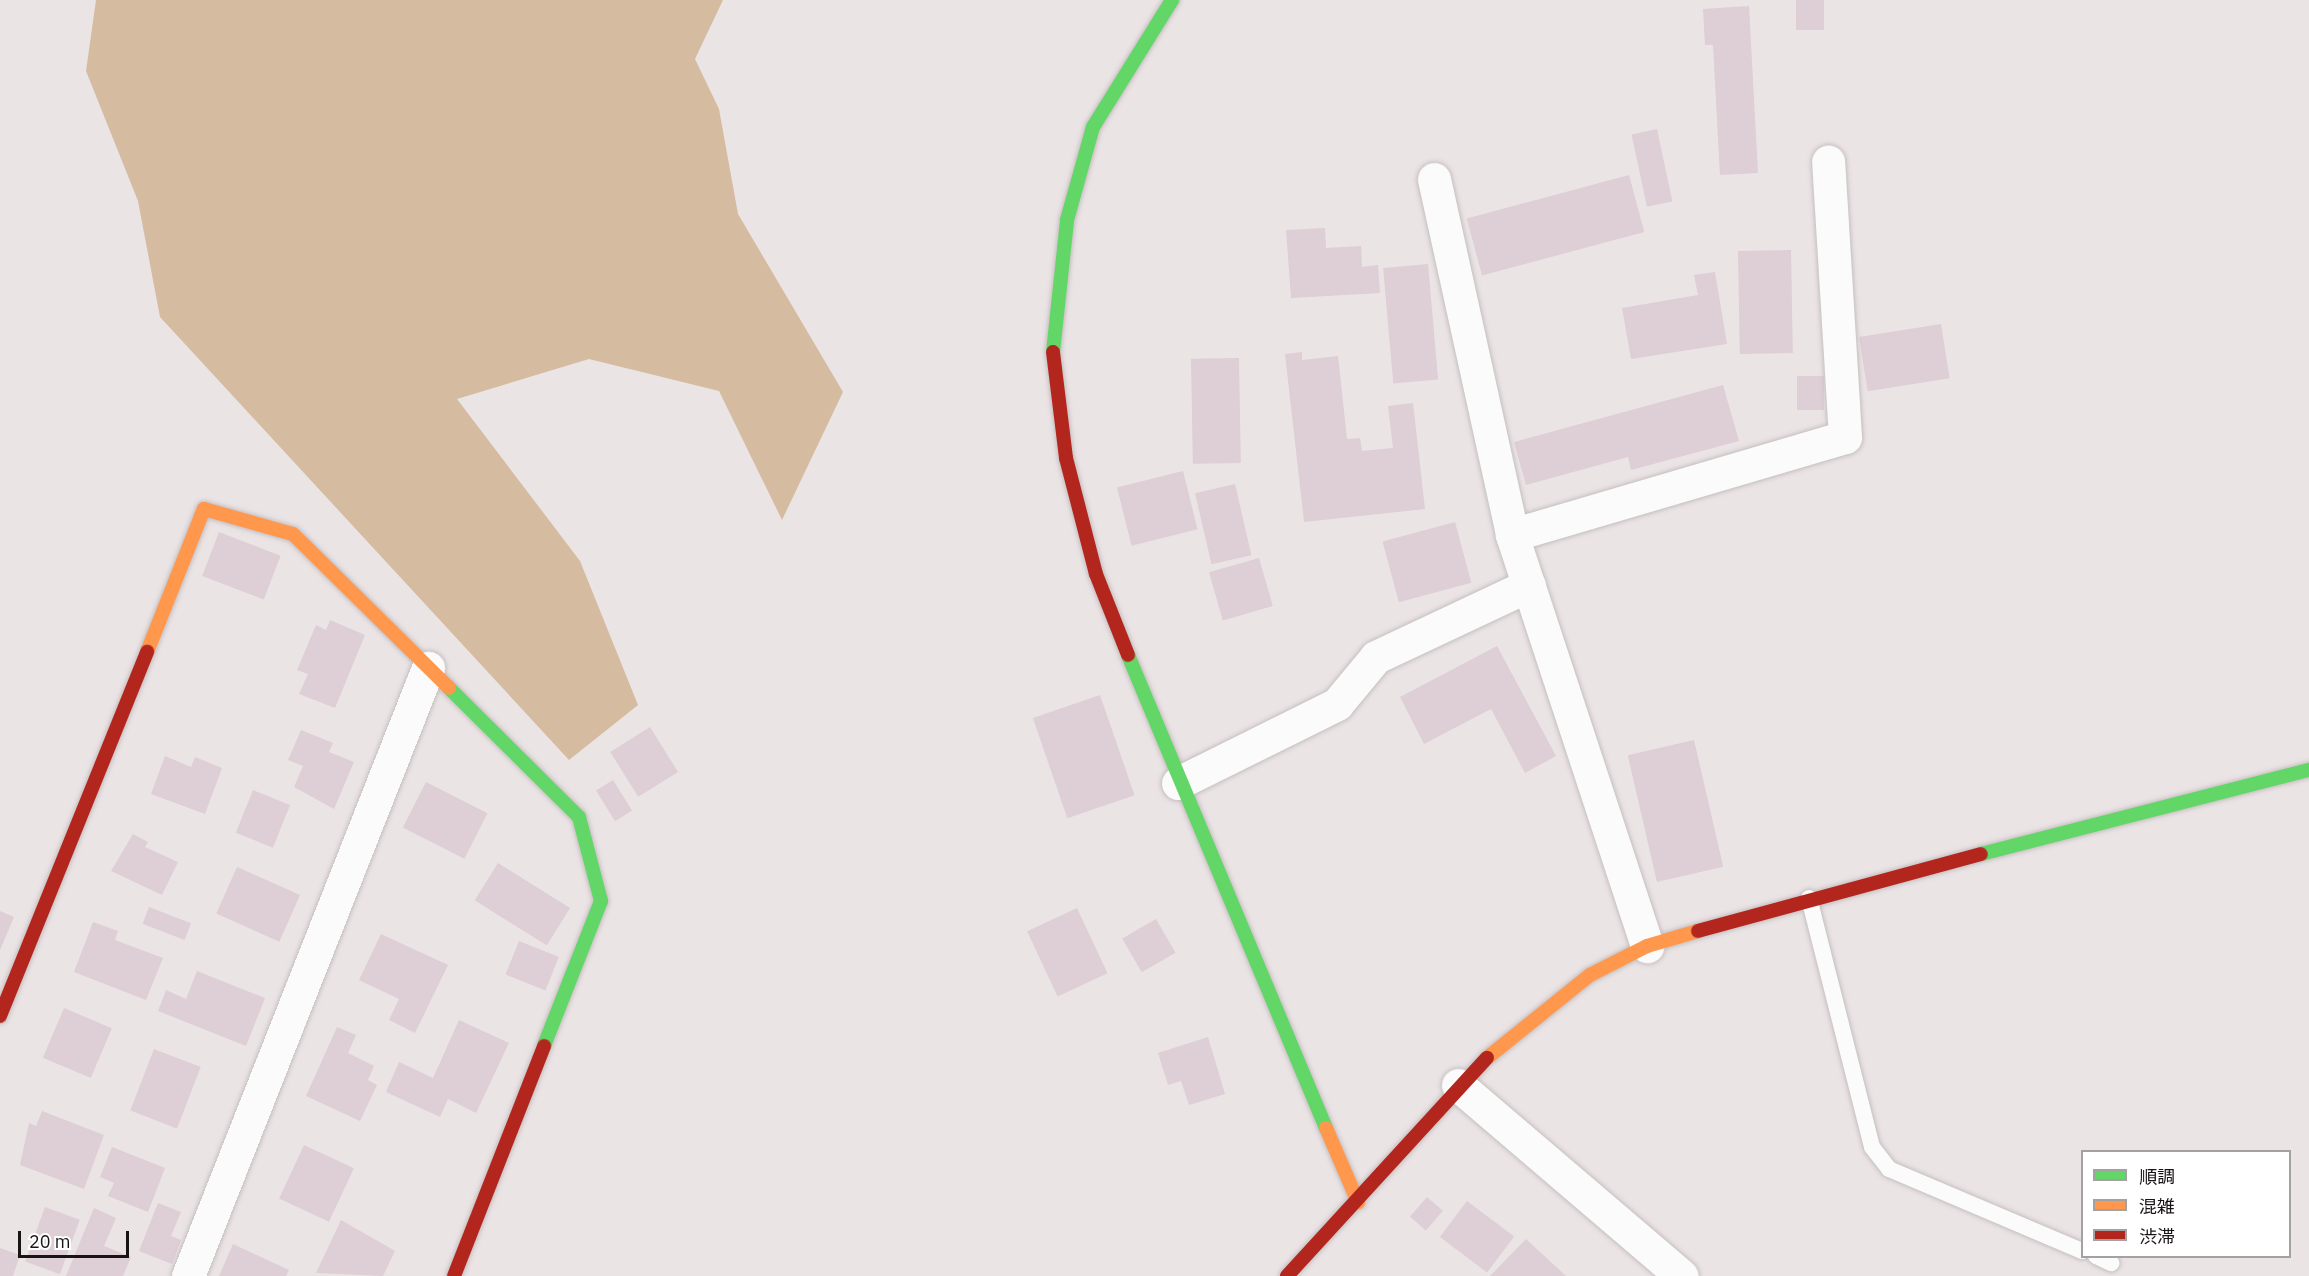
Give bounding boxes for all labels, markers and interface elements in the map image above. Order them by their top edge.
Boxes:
legend [2081,1150,2291,1258]
text: 順調 [2139,1165,2175,1188]
text: 混雑 [2139,1195,2175,1218]
scale bar [21,1219,132,1257]
text: 渋滞 [2139,1225,2175,1248]
text: 20 m [29,1230,71,1253]

